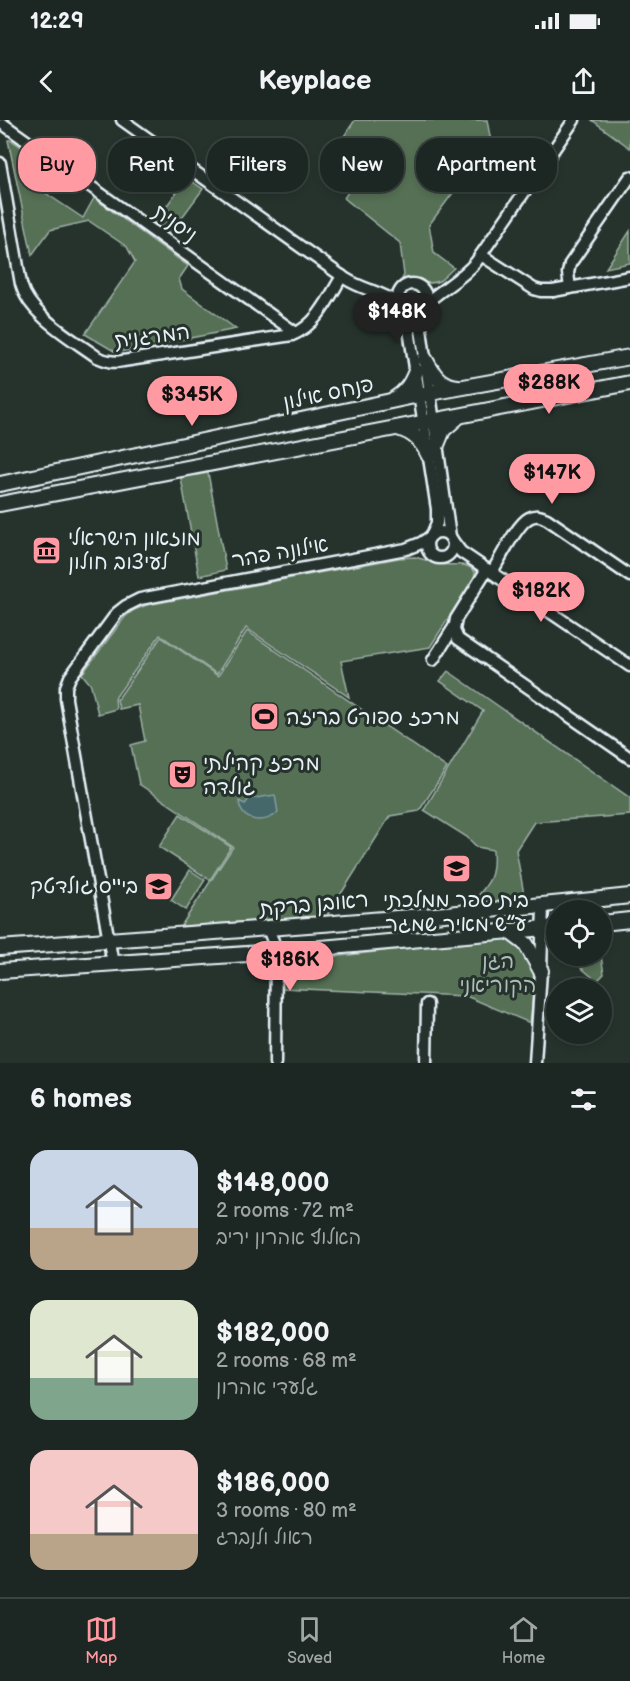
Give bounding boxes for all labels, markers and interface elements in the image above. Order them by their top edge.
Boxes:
text: 12:29 [30,8,84,35]
icon: back [30,65,63,98]
text: Keyplace [258,65,372,97]
icon: share [567,65,600,98]
chip: Buy [18,138,96,192]
chip: Rent [108,138,195,192]
chip: Filters [207,138,308,192]
chip: New [320,138,404,192]
chip: Apartment [416,138,557,192]
street label: ניסנית [148,199,202,248]
pin: $148K [355,293,439,344]
text: $148K [368,300,427,324]
street label: המרגנית [113,319,191,354]
pin: $288K [507,364,591,415]
text: $288K [518,371,580,395]
street label: פנחס אילון [280,372,376,415]
pin: $345K [150,376,234,427]
text: $345K [161,383,223,407]
pin: $147K [510,454,594,505]
text: $147K [523,461,581,485]
place label: מוזאון הישראלי לעיצוב חולון [68,526,201,575]
street label: אילונה פהר [230,532,330,573]
museum icon: מוזאון הישראלי לעיצוב חולון [31,534,63,566]
pin: $182K [499,572,583,623]
text: $182K [511,579,571,603]
sports icon: מרכז ספורט בריזה [249,701,281,733]
place label: מרכז ספורט בריזה [286,705,460,730]
place label: מרכז קהילתי גולדה [203,751,320,800]
theatre icon: מרכז קהילתי גולדה [166,759,198,791]
school or university icon: בית ספר ממלכתי ע’’ש מאיר שמגר [440,853,472,885]
school or university icon: בי''ס גולדטק [143,870,175,902]
place label: בי''ס גולדטק [30,874,138,899]
street label: ראובן ברקת [257,887,370,922]
place label: בית ספר ממלכתי ע’’ש מאיר שמגר [383,888,529,937]
map controls [546,900,612,1044]
button: locate [546,900,612,966]
pin: $186K [248,941,332,992]
text: $186K [260,948,320,972]
park label: הגן הקוריאני [460,949,536,998]
button: layers [546,978,612,1044]
icon: filters [567,1083,600,1116]
text: 6 homes [30,1084,132,1115]
text: $148,000 [216,1168,329,1199]
icon: home [78,1174,150,1246]
text: 2 rooms · 72 m² [216,1199,354,1223]
text: האלוף אהרון יריב [216,1226,361,1250]
text: $182,000 [216,1318,330,1349]
icon: home [78,1324,150,1396]
text: 2 rooms · 68 m² [216,1349,357,1373]
text: גלעדי אהרון [216,1376,318,1400]
text: $186,000 [216,1468,330,1499]
icon: home [78,1474,150,1546]
text: 3 rooms · 80 m² [216,1499,357,1523]
text: ראול ולנברג [216,1526,313,1550]
tab: Map [85,1613,118,1668]
tab: Saved [287,1613,332,1668]
tab: Home [502,1613,545,1668]

